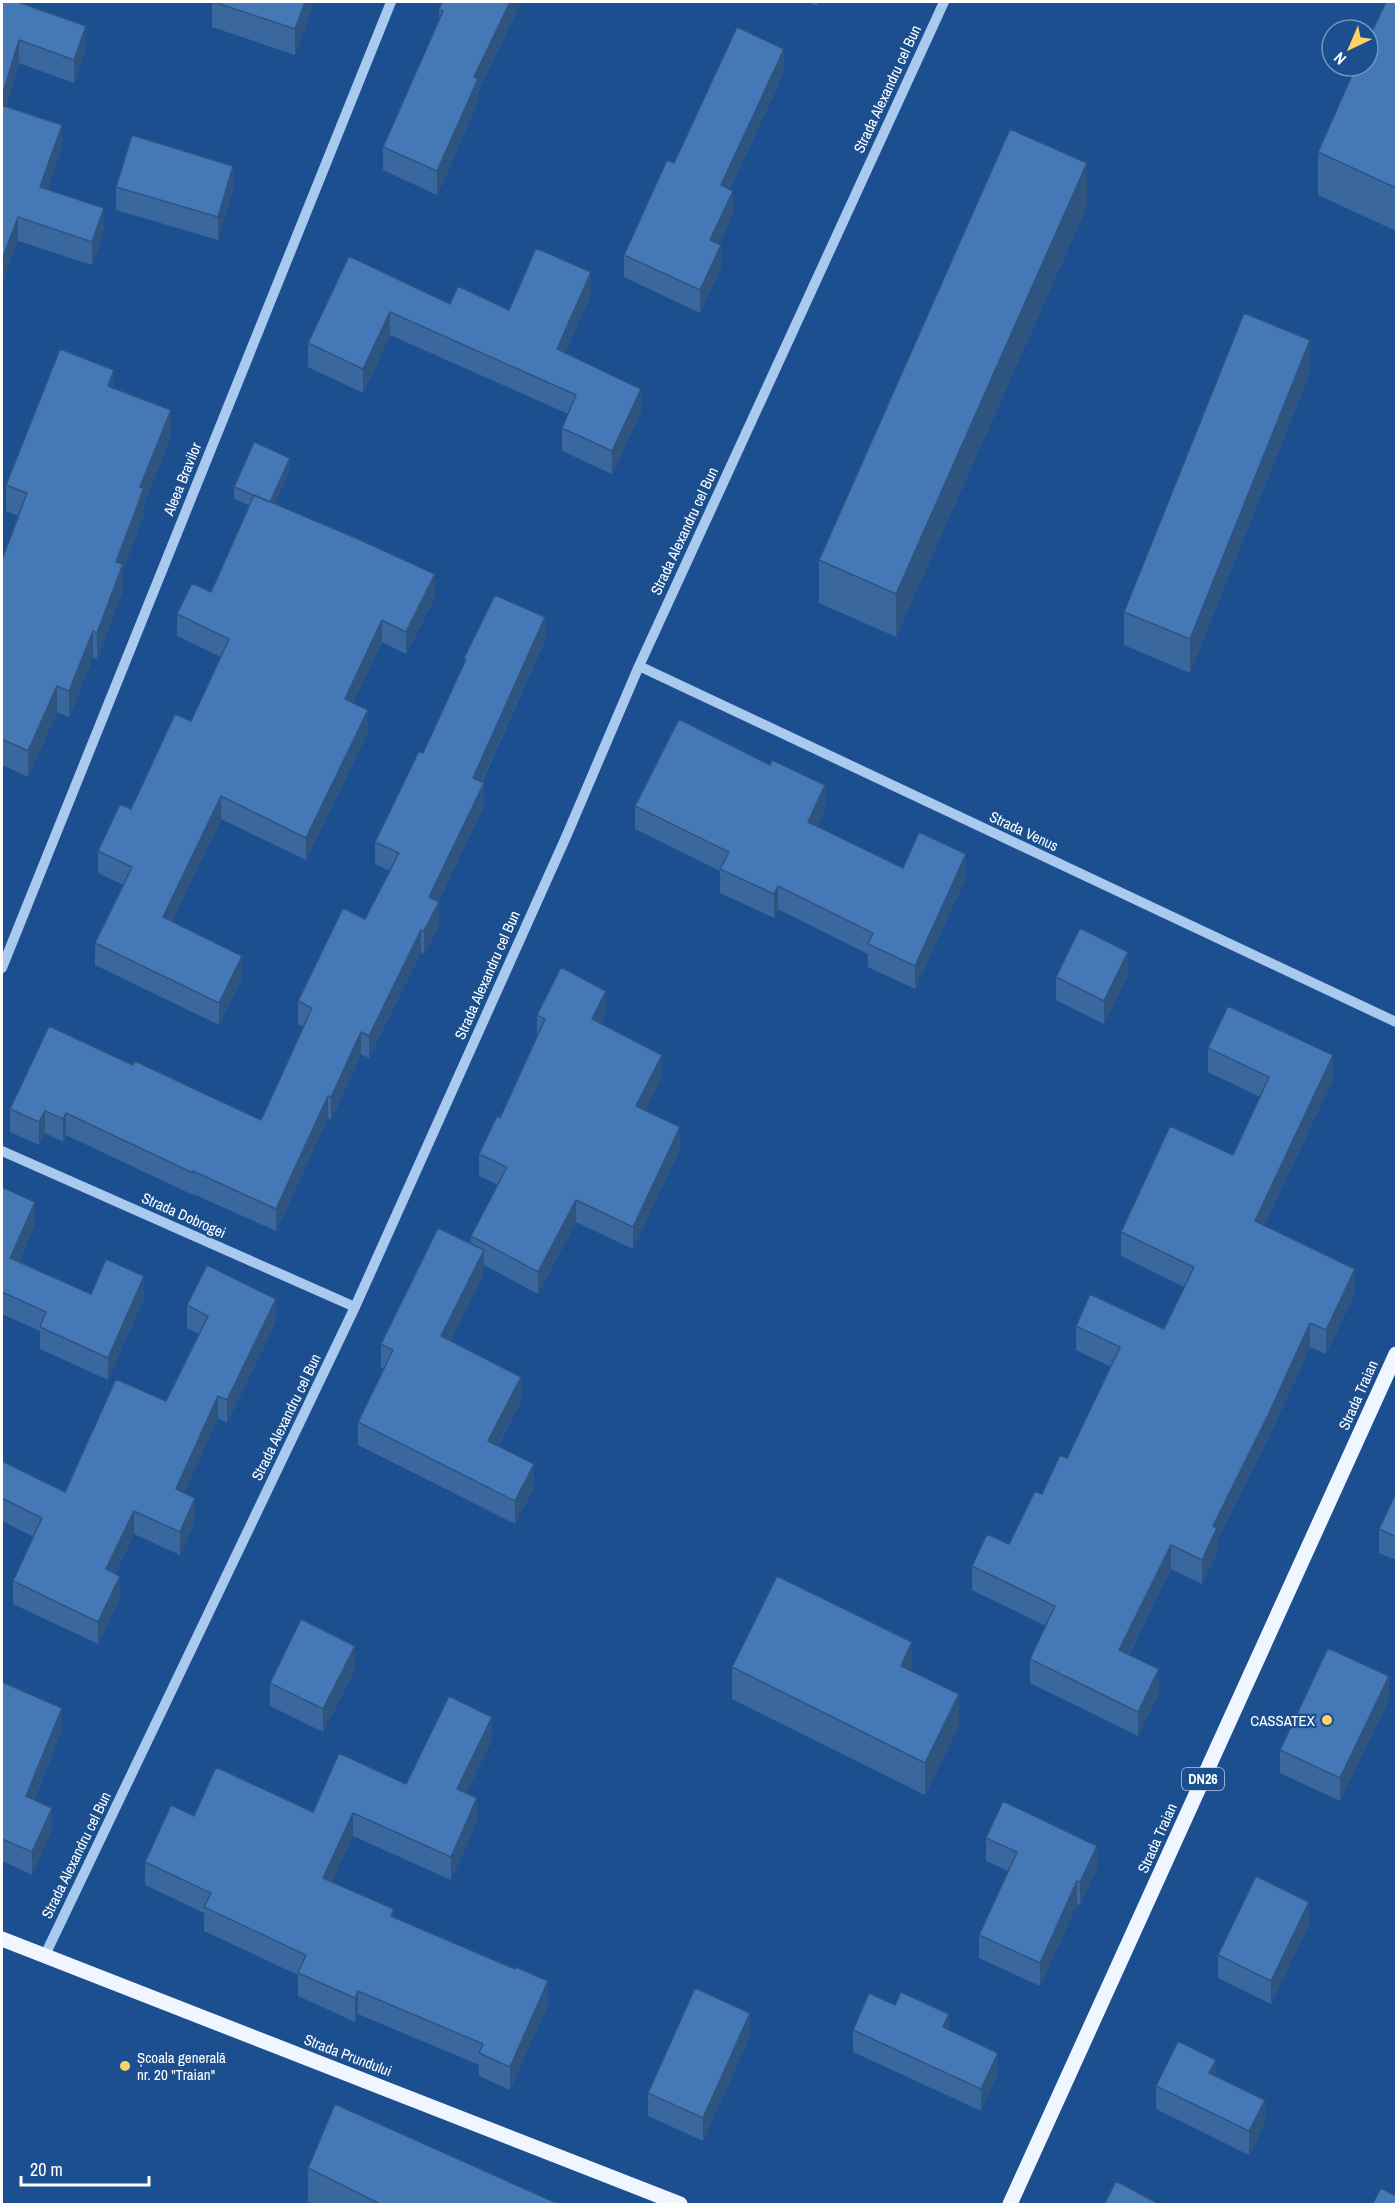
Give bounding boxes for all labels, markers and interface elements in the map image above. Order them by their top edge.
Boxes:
north arrow [1320,18,1380,78]
street label: Strada Alexandru cel Bun [848,22,926,156]
text: N [1329,48,1351,70]
street label: Aleea Bravilor [157,439,206,520]
street label: Strada Alexandru cel Bun [645,464,723,598]
street label: Strada Venus [986,806,1062,856]
street label: Strada Alexandru cel Bun [449,907,525,1043]
street label: Strada Dobrogei [138,1187,230,1243]
street label: Strada Alexandru cel Bun [246,1350,326,1484]
street label: Strada Traian [1333,1357,1383,1433]
place label: CASSATEX [1250,1710,1316,1731]
marker: CASSATEX [1320,1713,1334,1727]
road number: DN26 [1182,1768,1224,1790]
street label: Strada Alexandru cel Bun [36,1788,116,1922]
street label: Strada Traian [1132,1800,1182,1876]
street label: Strada Prundului [301,2029,395,2081]
place label: Școala generală nr. 20 "Traian" [137,2047,226,2085]
marker: Școala generală nr. 20 "Traian" [118,2059,132,2073]
scale bar [21,2149,148,2187]
text: 20 m [30,2157,63,2182]

